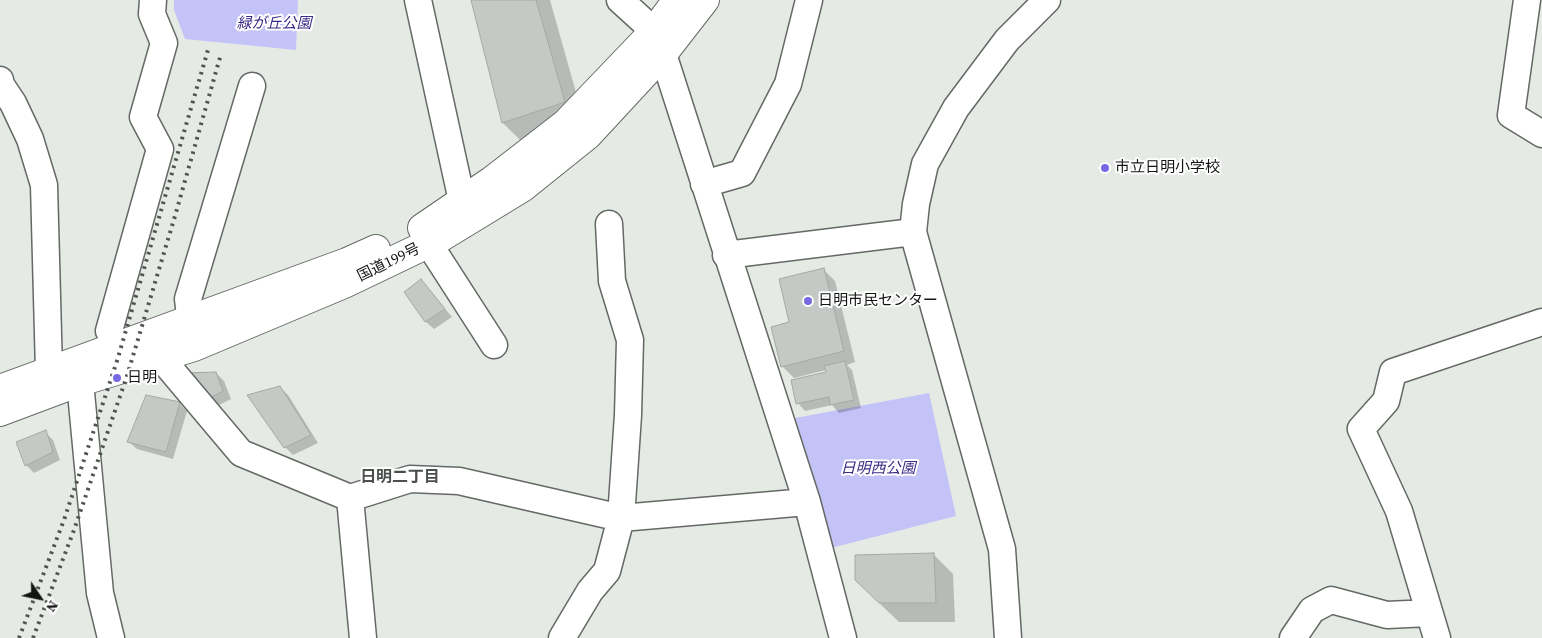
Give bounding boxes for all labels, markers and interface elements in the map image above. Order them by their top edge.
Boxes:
park label: 緑が丘公園 [237,15,311,33]
place label: 市立日明小学校 [1115,159,1220,177]
marker: 市立日明小学校 [1099,162,1111,174]
street label: 国道199号 [355,240,423,286]
place label: 日明市民センター [818,292,938,310]
marker: 日明市民センター [802,295,814,307]
place label: 日明 [127,369,157,387]
marker: 日明 [111,372,123,384]
park label: 日明西公園 [841,460,915,478]
district label: 日明二丁目 [360,468,440,488]
north arrow [15,573,65,623]
text: N [41,597,64,616]

